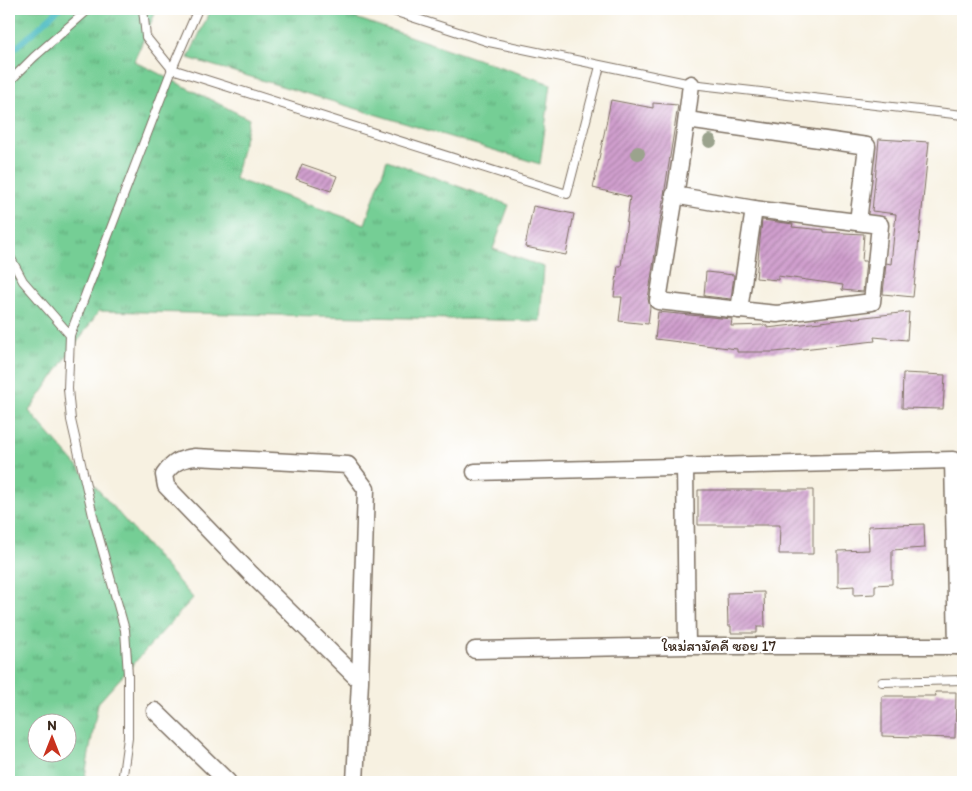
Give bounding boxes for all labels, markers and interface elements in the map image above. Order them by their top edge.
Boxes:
street label: ใหม่สามัคคี ซอย 17 [661,637,776,655]
north arrow [28,714,78,764]
text: N [47,717,57,734]

